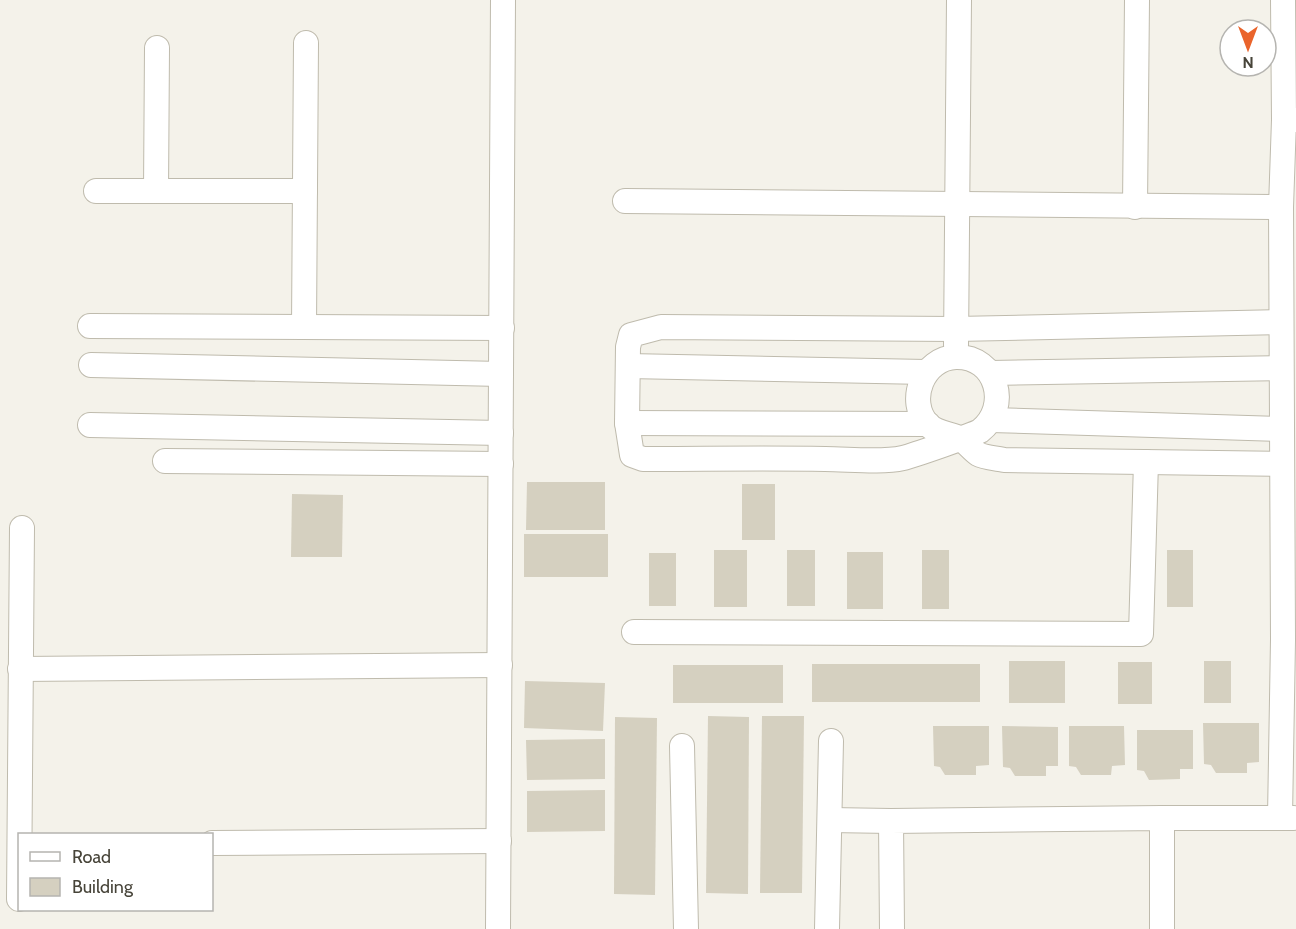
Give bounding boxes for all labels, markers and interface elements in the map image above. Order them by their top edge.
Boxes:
north arrow [1218,18,1278,78]
text: N [1242,53,1254,72]
legend [18,833,213,911]
text: Road [72,846,111,868]
text: Building [72,876,134,898]

